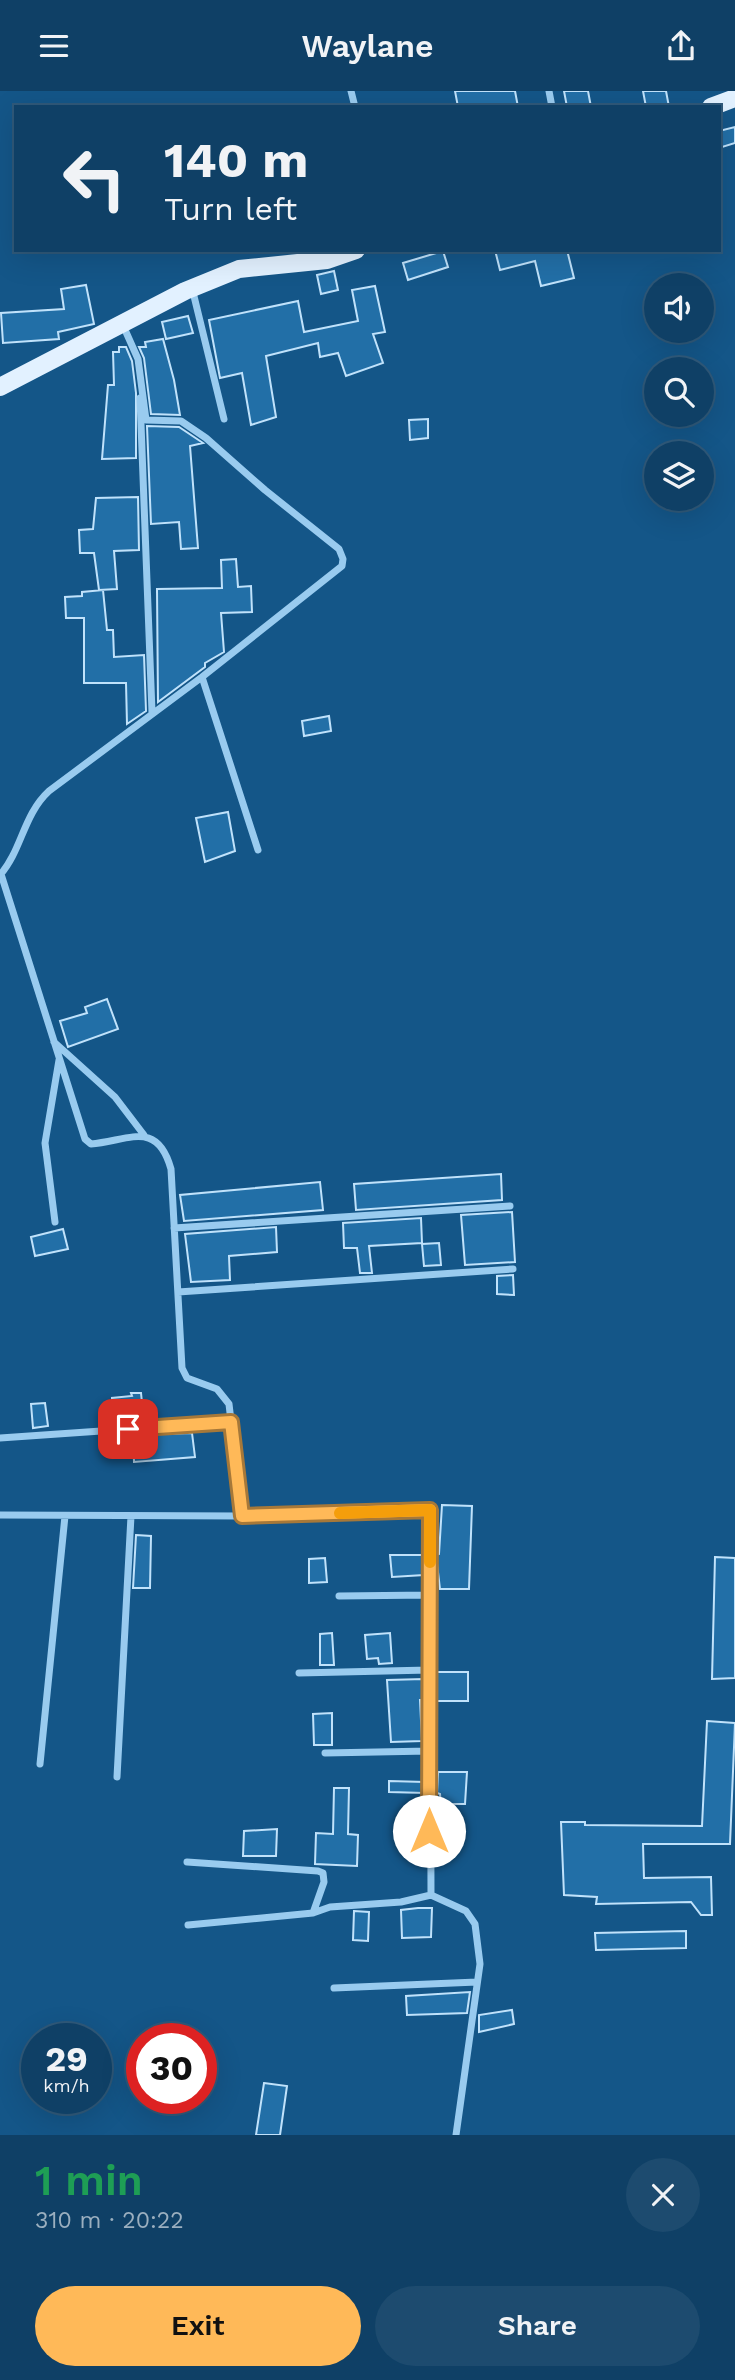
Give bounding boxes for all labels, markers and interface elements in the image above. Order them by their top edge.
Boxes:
icon: menu [35,27,73,65]
text: Waylane [301,27,434,65]
icon: share [662,27,700,65]
text: 140 m [164,131,308,189]
icon: left [49,133,140,224]
text: Turn left [164,190,297,228]
map controls [644,273,714,511]
button: sound [644,273,714,343]
button: search [644,357,714,427]
button: layers [644,441,714,511]
pin [98,1399,158,1459]
icon: arrive [109,1410,147,1448]
position arrow [392,1794,466,1868]
speed limit sign: 30 [126,2023,217,2114]
text: 29 [45,2038,88,2080]
text: km/h [43,2075,90,2096]
text: 1 min [35,2156,143,2205]
button: close [626,2158,700,2232]
text: 310 m · 20:22 [35,2207,184,2234]
button: Exit [35,2286,361,2366]
button: Share [375,2286,700,2366]

